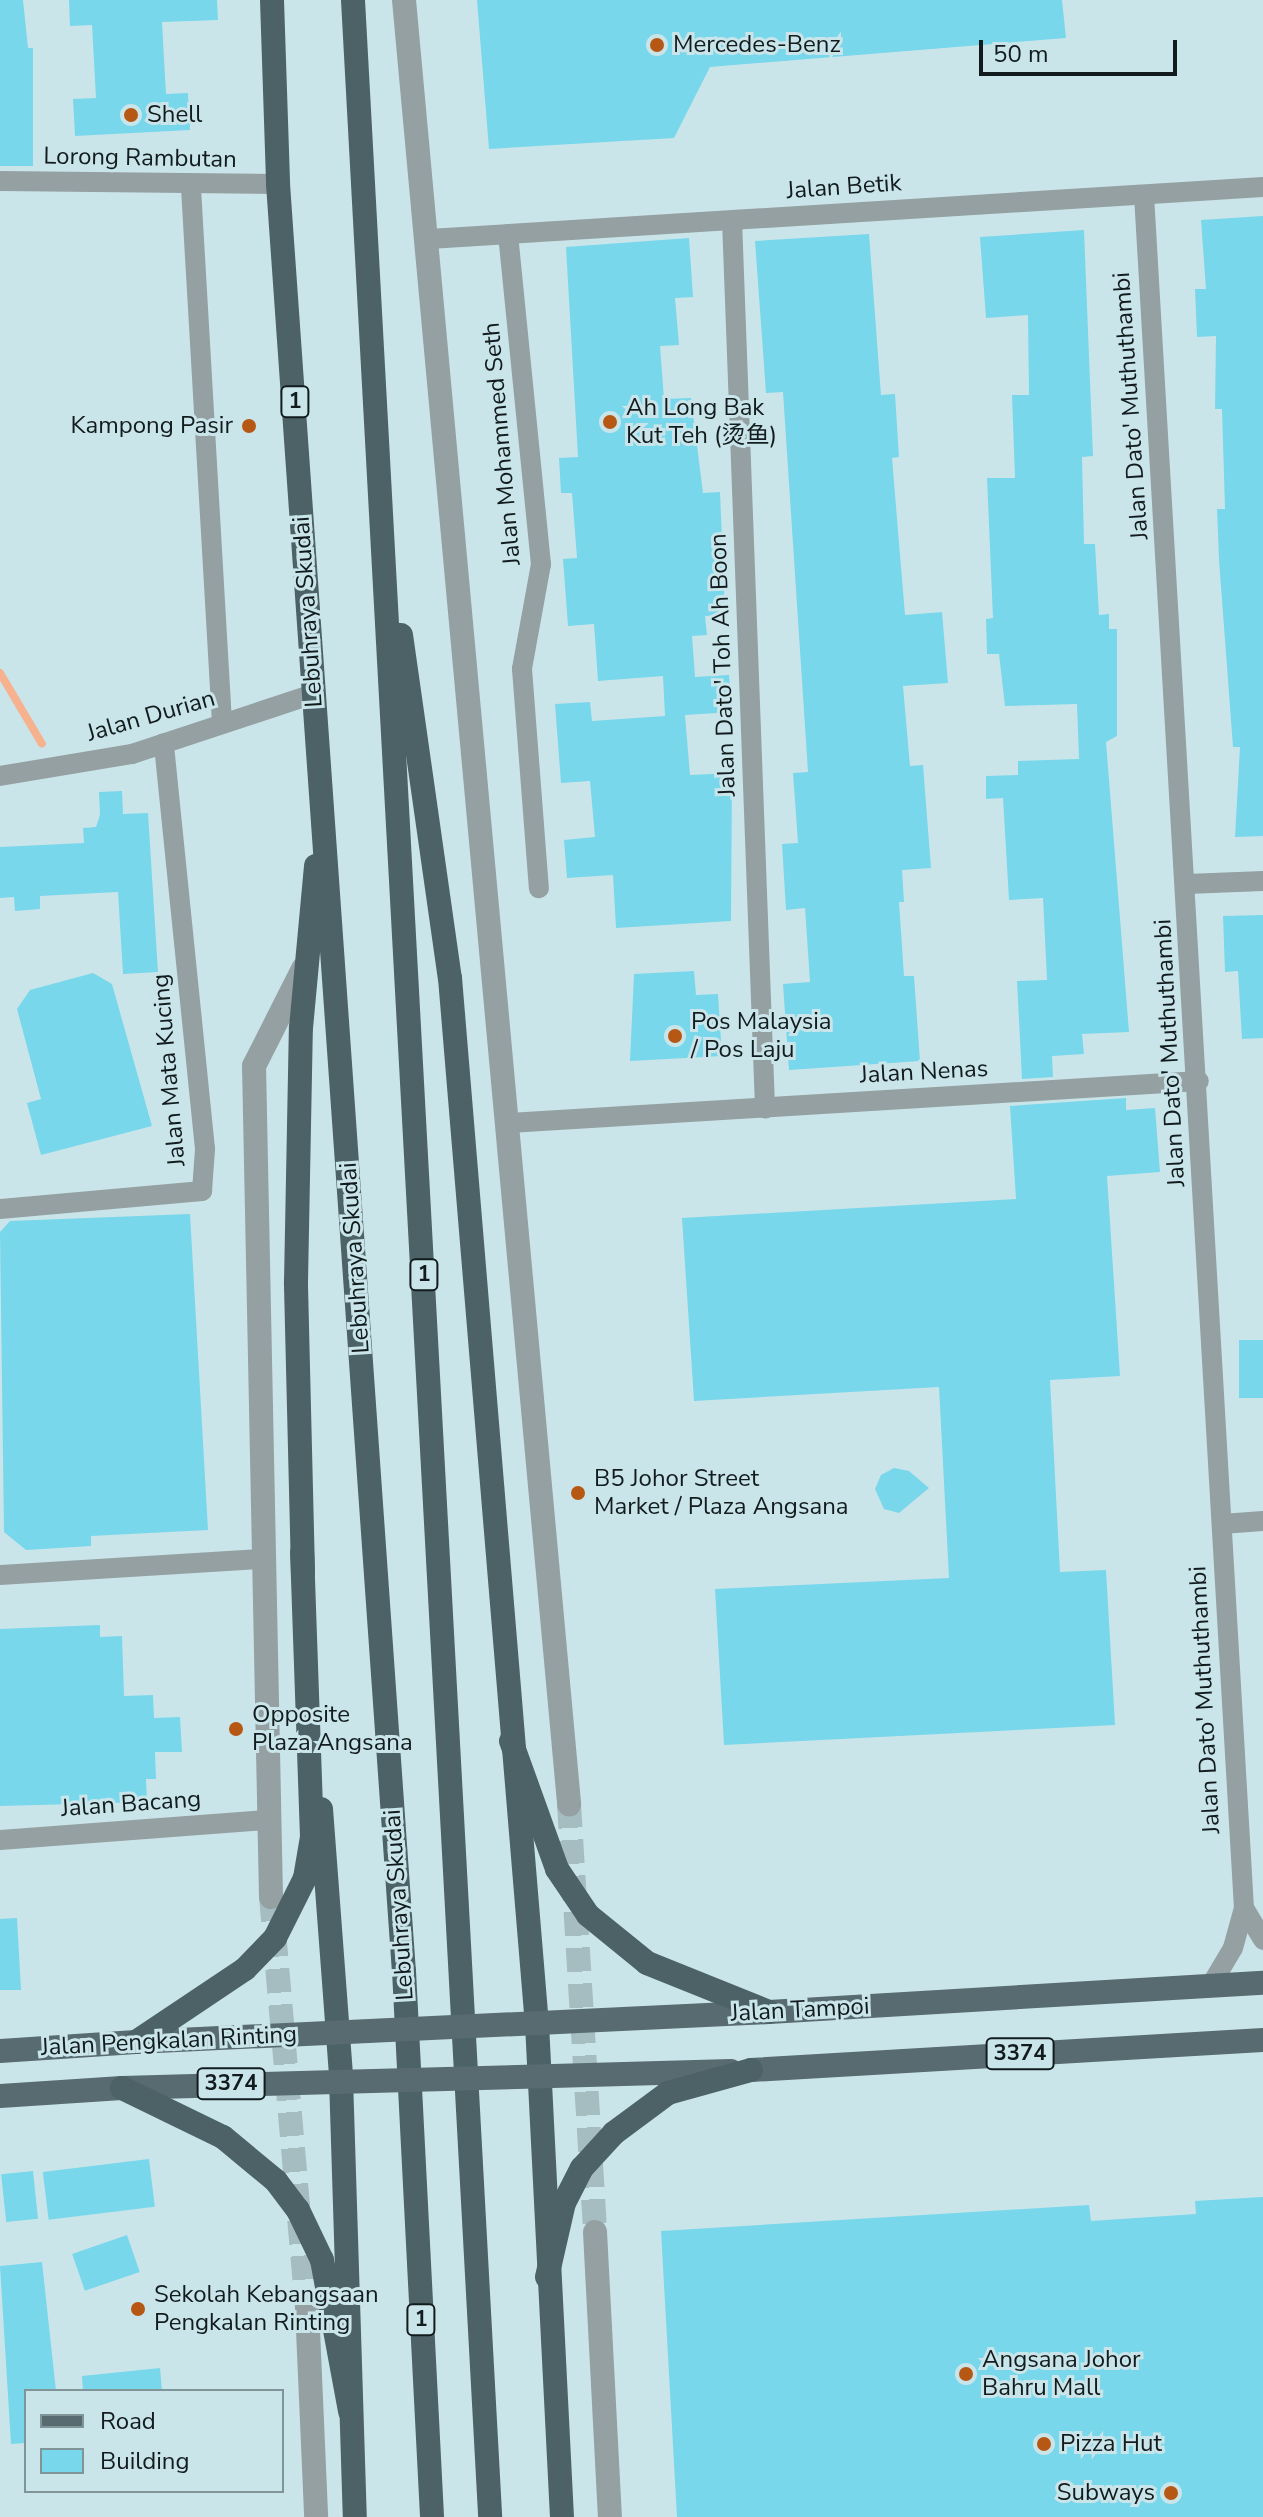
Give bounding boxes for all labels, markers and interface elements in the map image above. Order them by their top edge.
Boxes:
scale bar [983,24,1181,74]
place label: Mercedes-Benz [673,31,841,59]
marker: Mercedes-Benz [648,36,666,54]
text: 50 m [993,38,1049,70]
place label: Shell [147,101,202,129]
marker: Shell [122,106,140,124]
street label: Lorong Rambutan [43,142,237,174]
street label: Jalan Betik [786,169,902,205]
street label: Jalan Dato' Muthuthambi [1107,271,1155,541]
street label: Jalan Mohammed Seth [477,321,527,567]
road number: 1 [279,384,311,420]
place label: Ah Long Bak Kut Teh (烫鱼) [626,394,777,450]
place label: Kampong Pasir [70,412,233,440]
marker: Ah Long Bak Kut Teh (烫鱼) [601,413,619,431]
marker: Kampong Pasir [240,417,258,435]
street label: Lebuhraya Skudai [287,516,329,708]
street label: Jalan Dato' Toh Ah Boon [704,533,742,797]
street label: Jalan Durian [84,684,218,748]
street label: Jalan Dato' Muthuthambi [1149,918,1191,1188]
street label: Jalan Mata Kucing [146,972,192,1168]
place label: Pos Malaysia / Pos Laju [691,1008,832,1064]
marker: Pos Malaysia / Pos Laju [666,1027,684,1045]
street label: Jalan Nenas [859,1054,989,1090]
street label: Lebuhraya Skudai [334,1162,376,1354]
road number: 1 [408,1257,440,1293]
place label: B5 Johor Street Market / Plaza Angsana [594,1465,849,1521]
marker: B5 Johor Street Market / Plaza Angsana [569,1484,587,1502]
street label: Jalan Dato' Muthuthambi [1184,1565,1226,1835]
place label: Opposite Plaza Angsana [252,1701,413,1757]
marker: Opposite Plaza Angsana [227,1720,245,1738]
street label: Jalan Bacang [60,1785,202,1823]
street label: Lebuhraya Skudai [378,1809,420,2001]
street label: Jalan Tampoi [730,1992,870,2028]
street label: Jalan Pengkalan Rinting [40,2020,298,2062]
road number: 3374 [984,2036,1056,2072]
road number: 3374 [195,2066,267,2102]
place label: Sekolah Kebangsaan Pengkalan Rinting [154,2281,379,2337]
marker: Sekolah Kebangsaan Pengkalan Rinting [129,2300,147,2318]
road number: 1 [405,2302,437,2338]
place label: Angsana Johor Bahru Mall [982,2346,1141,2402]
marker: Angsana Johor Bahru Mall [957,2365,975,2383]
legend [24,2389,284,2493]
text: Road [100,2405,156,2437]
place label: Pizza Hut [1060,2430,1162,2458]
marker: Pizza Hut [1035,2435,1053,2453]
text: Building [100,2445,190,2477]
place label: Subways [1057,2479,1155,2507]
marker: Subways [1162,2484,1180,2502]

